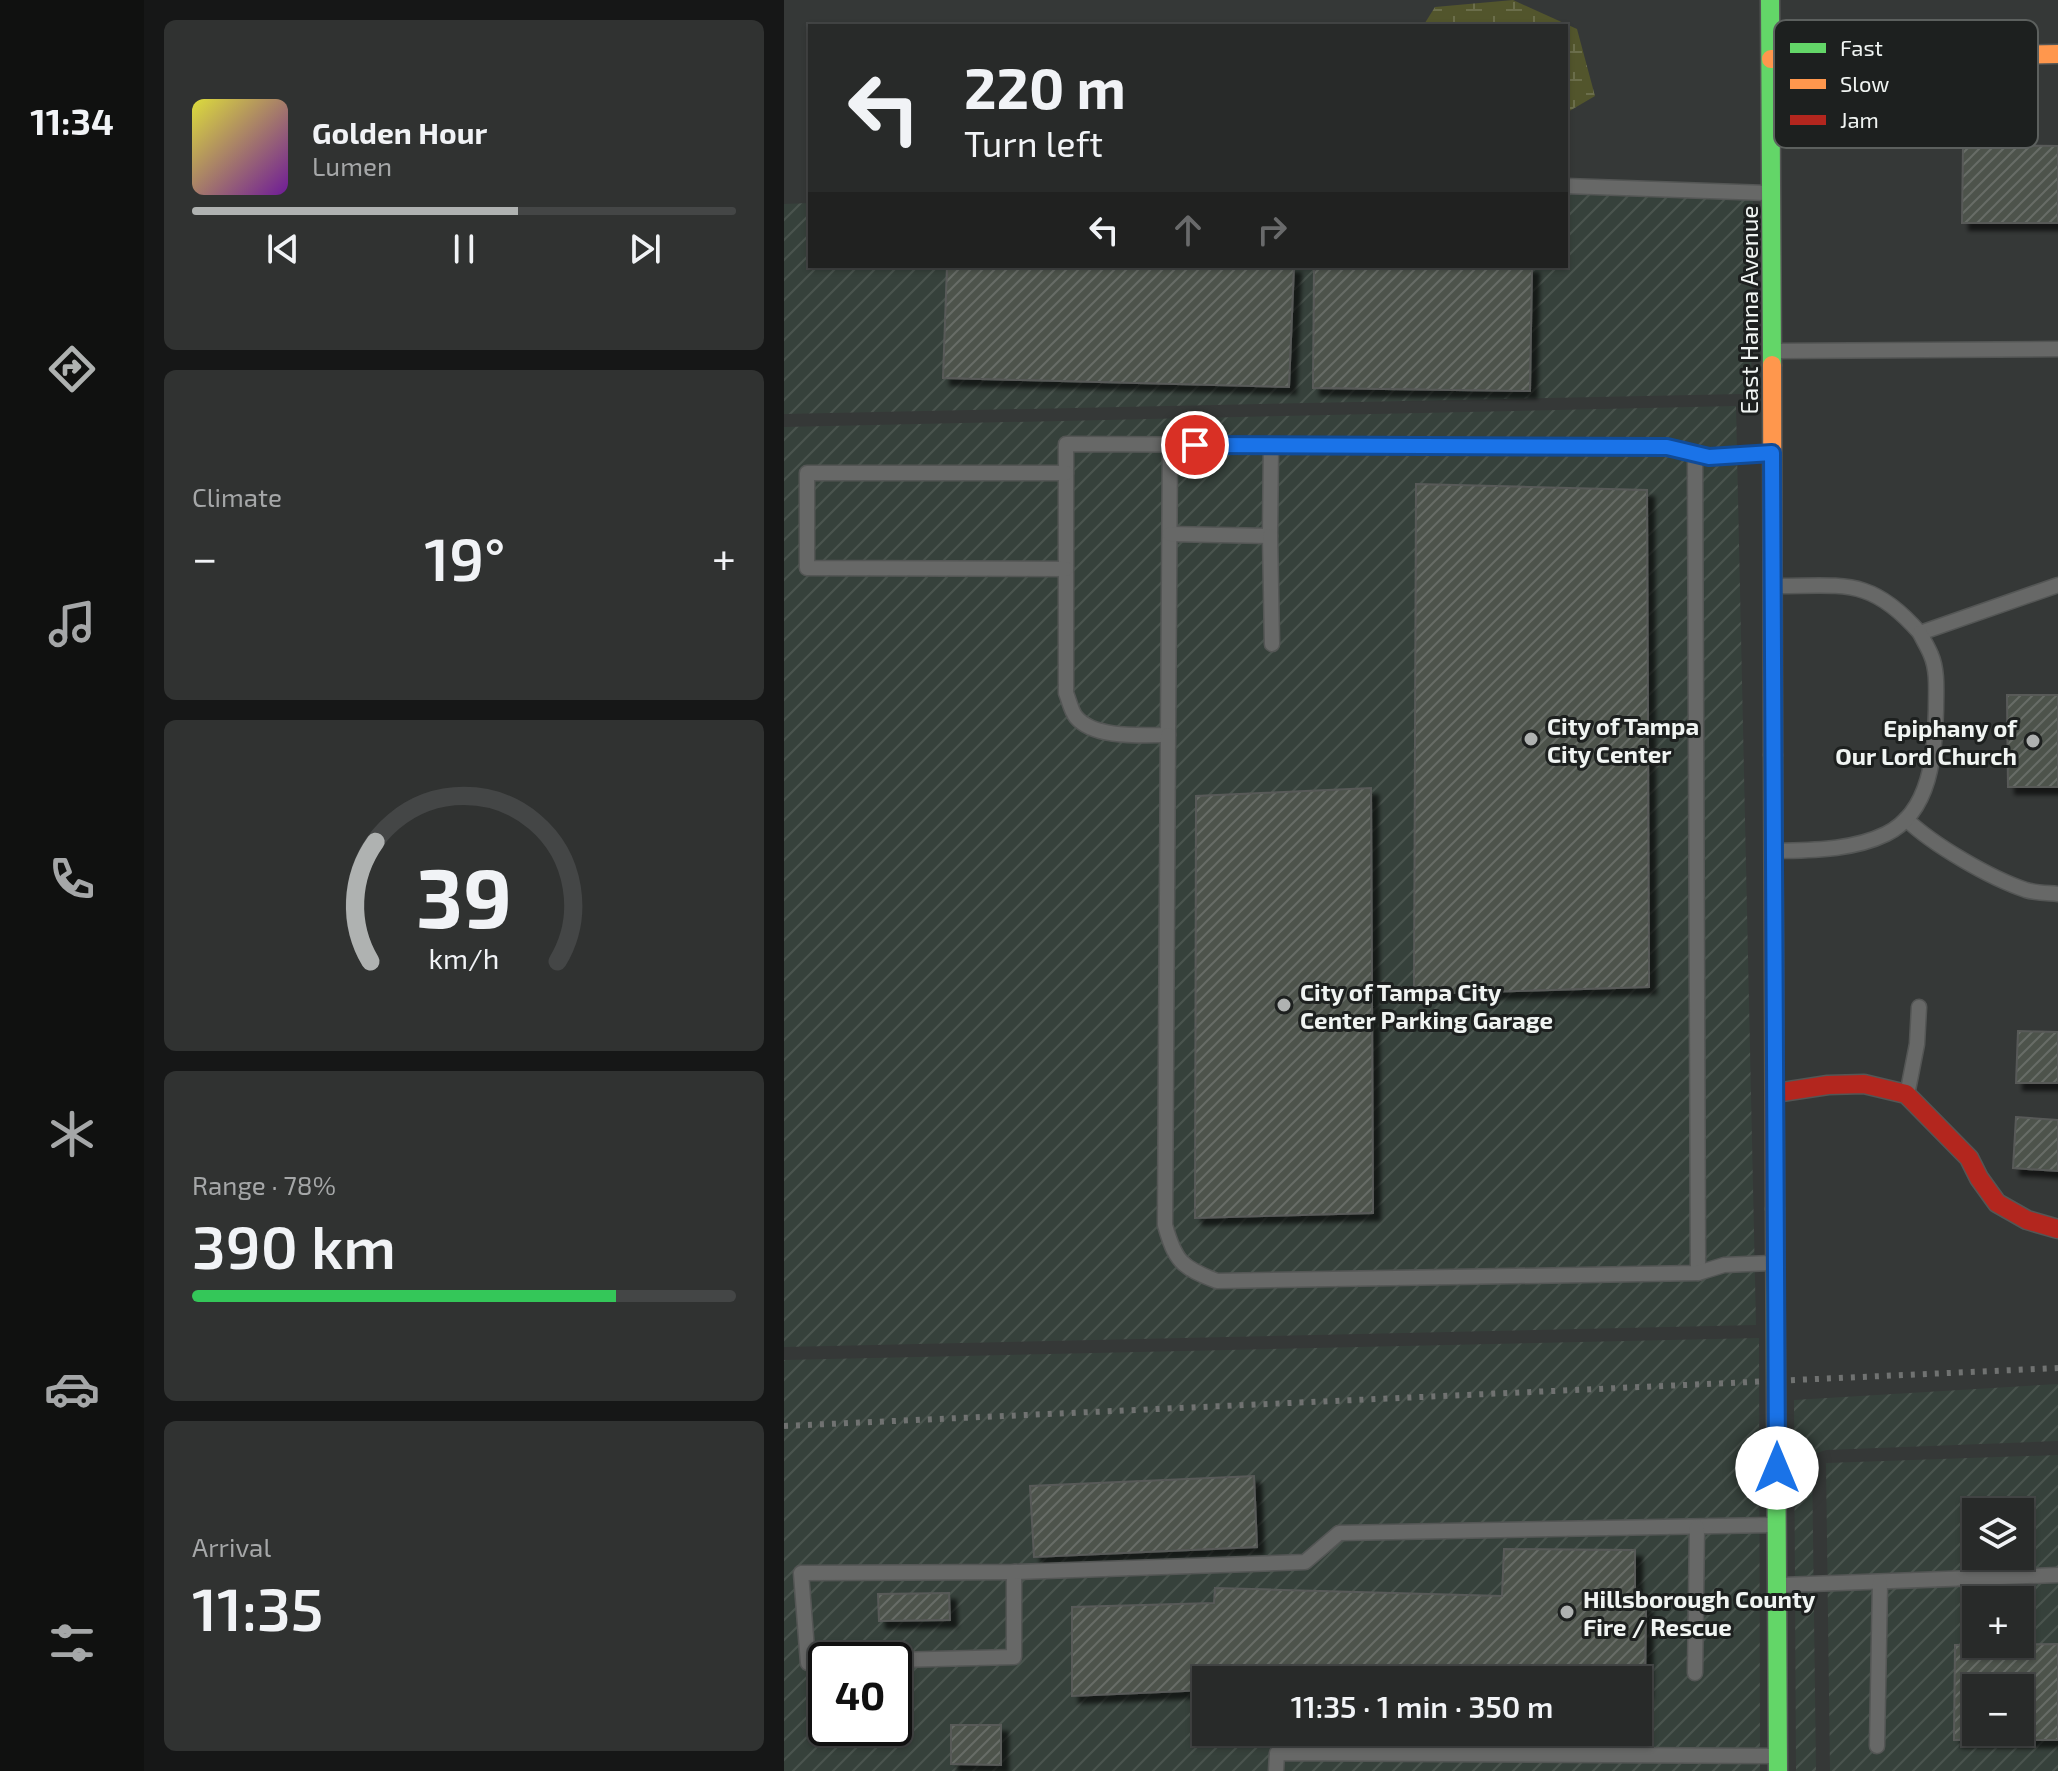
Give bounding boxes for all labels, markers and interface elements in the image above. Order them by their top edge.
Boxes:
legend [1774,20,2038,148]
text: Fast [1840,34,1883,60]
text: 220 m [964,53,1126,120]
icon: left [832,56,936,160]
text: Slow [1840,70,1889,96]
text: 11:34 [30,99,114,142]
text: Jam [1840,106,1879,132]
text: Golden Hour [312,114,487,150]
text: Turn left [964,121,1103,164]
text: Lumen [312,150,392,181]
street label: East Hanna Avenue [1734,206,1763,414]
icon: left [1082,208,1126,252]
icon: ahead [1166,208,1210,252]
icon: right [1250,208,1294,252]
icon: previous [261,227,305,271]
icon: pause [442,227,486,271]
icon: next [623,227,667,271]
icon: directions [44,341,100,397]
pin [1161,411,1229,479]
icon: arrive [1173,423,1217,467]
text: Climate [192,481,282,512]
text: 19° [424,521,505,593]
text: − [192,530,218,583]
text: + [712,530,736,583]
icon: music [44,596,100,652]
place label: City of Tampa City Center [1547,711,1699,768]
place label: Epiphany of Our Lord Church [1835,713,2018,770]
marker: City of Tampa City Center [1522,730,1540,748]
marker: Epiphany of Our Lord Church [2024,732,2042,750]
text: 39 [416,844,512,944]
icon: phone [44,851,100,907]
text: km/h [429,940,499,975]
place label: City of Tampa City Center Parking Garage [1300,977,1553,1034]
marker: City of Tampa City Center Parking Garage [1275,996,1293,1014]
icon: climate [44,1106,100,1162]
text: Range · 78% [192,1169,336,1200]
text: 390 km [192,1209,396,1281]
icon: car [44,1361,100,1417]
position arrow [1735,1426,1819,1510]
map controls [1962,1498,2034,1746]
button: layers [1962,1498,2034,1570]
text: Arrival [192,1531,271,1562]
text: 11:35 [192,1571,323,1643]
place label: Hillsborough County Fire / Rescue [1583,1584,1816,1641]
button: + [1962,1586,2034,1658]
marker: Hillsborough County Fire / Rescue [1558,1603,1576,1621]
icon: filters [44,1615,100,1671]
speed limit sign: 40 [808,1642,912,1746]
button: − [1962,1674,2034,1746]
text: 11:35 · 1 min · 350 m [1291,1688,1553,1724]

